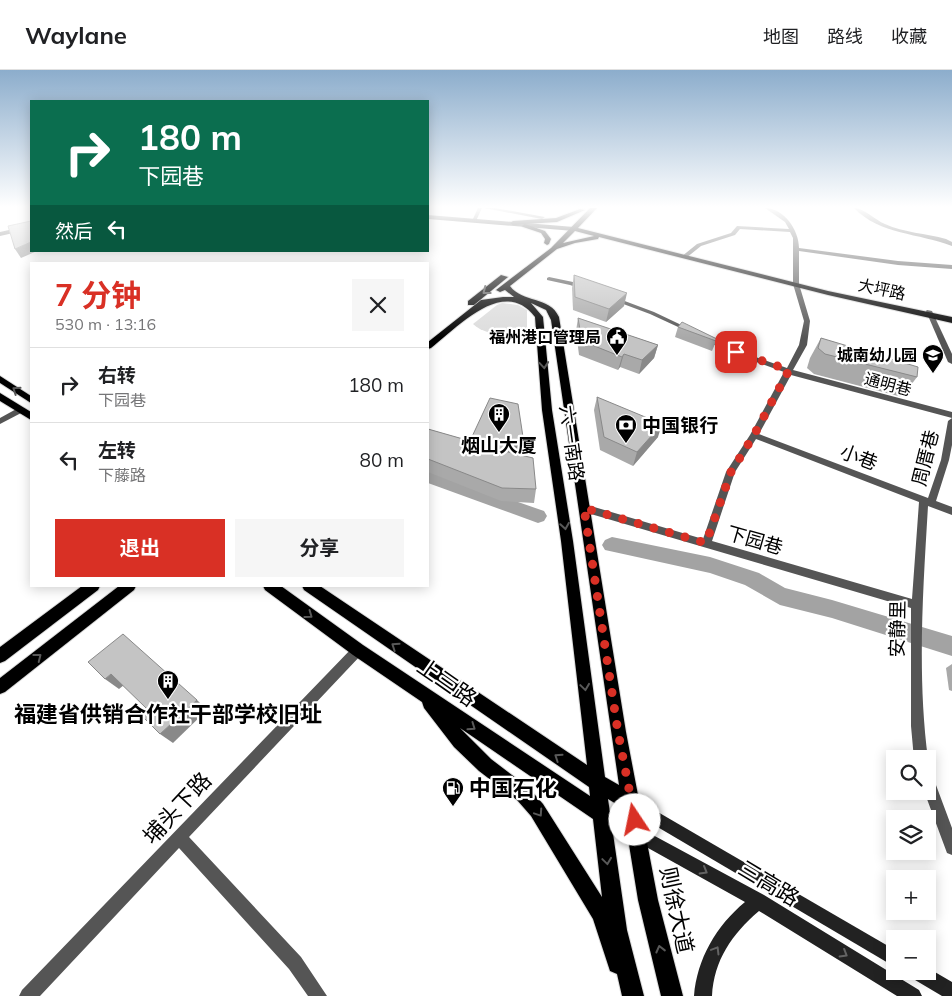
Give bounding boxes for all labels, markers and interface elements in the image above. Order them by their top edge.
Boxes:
text: Waylane [25,20,127,50]
text: 地图 [763,25,799,48]
text: 路线 [827,25,863,48]
text: 收藏 [891,25,927,48]
text: 180 m [138,115,242,159]
icon: right [55,120,120,185]
text: 下园巷 [138,162,204,190]
icon: left [103,215,131,243]
text: 然后 [55,219,93,243]
street label: 大坪路 [856,274,908,304]
text: 7 分钟 [55,276,141,314]
button: close [352,279,404,331]
one-way arrow [483,285,492,293]
text: 530 m · 13:16 [55,314,156,334]
public building icon: 福州港口管理局 [605,325,629,356]
place label: 福州港口管理局 [489,327,601,347]
pin [715,331,757,373]
icon: arrive [722,338,750,366]
school or university icon: 城南幼儿园 [921,343,945,374]
place label: 城南幼儿园 [837,345,917,365]
one-way arrow [538,361,549,369]
text: 右转 [98,363,136,387]
street label: 通明巷 [862,368,914,400]
icon: right [55,371,83,399]
text: 180 m [348,373,404,397]
one-way arrow [12,386,21,396]
text: 下园巷 [98,390,146,410]
building icon: 烟山大厦 [487,402,511,433]
street label: 六一南路 [555,404,589,482]
bank icon: 中国银行 [614,413,638,444]
place label: 中国银行 [642,413,718,437]
street label: 周厝巷 [906,427,944,489]
place label: 烟山大厦 [461,433,537,457]
text: 左转 [98,438,136,462]
street label: 小巷 [837,439,881,475]
icon: left [55,446,83,474]
text: 80 m [360,448,404,472]
text: 下藤路 [98,465,146,485]
button: 退出 [55,519,225,577]
button: 分享 [235,519,404,577]
street label: 下园巷 [724,521,786,559]
one-way arrow [559,522,569,531]
street label: 安静里 [885,600,909,658]
one-way arrow [303,609,313,618]
one-way arrow [391,642,400,652]
street label: 上三路 [412,652,482,712]
one-way arrow [33,653,42,662]
building icon: 福建省供销合作社干部学校旧址 [156,669,180,700]
one-way arrow [579,684,590,692]
place label: 福建省供销合作社干部学校旧址 [14,700,322,728]
one-way arrow [466,721,476,730]
map controls [886,750,936,980]
button: search [886,750,936,800]
one-way arrow [554,754,564,763]
street label: 埔头下路 [137,766,217,850]
place label: 中国石化 [469,774,557,802]
fuel station icon: 中国石化 [441,776,465,807]
position arrow [608,793,660,845]
one-way arrow [533,808,542,817]
button: layers [886,810,936,860]
street label: 三高路 [733,854,805,912]
one-way arrow [601,858,612,866]
street label: 则徐大道 [654,864,700,956]
one-way arrow [699,864,708,874]
button: + [886,870,936,920]
button: − [886,930,936,980]
one-way arrow [655,944,666,953]
one-way arrow [710,947,720,956]
one-way arrow [838,947,847,957]

